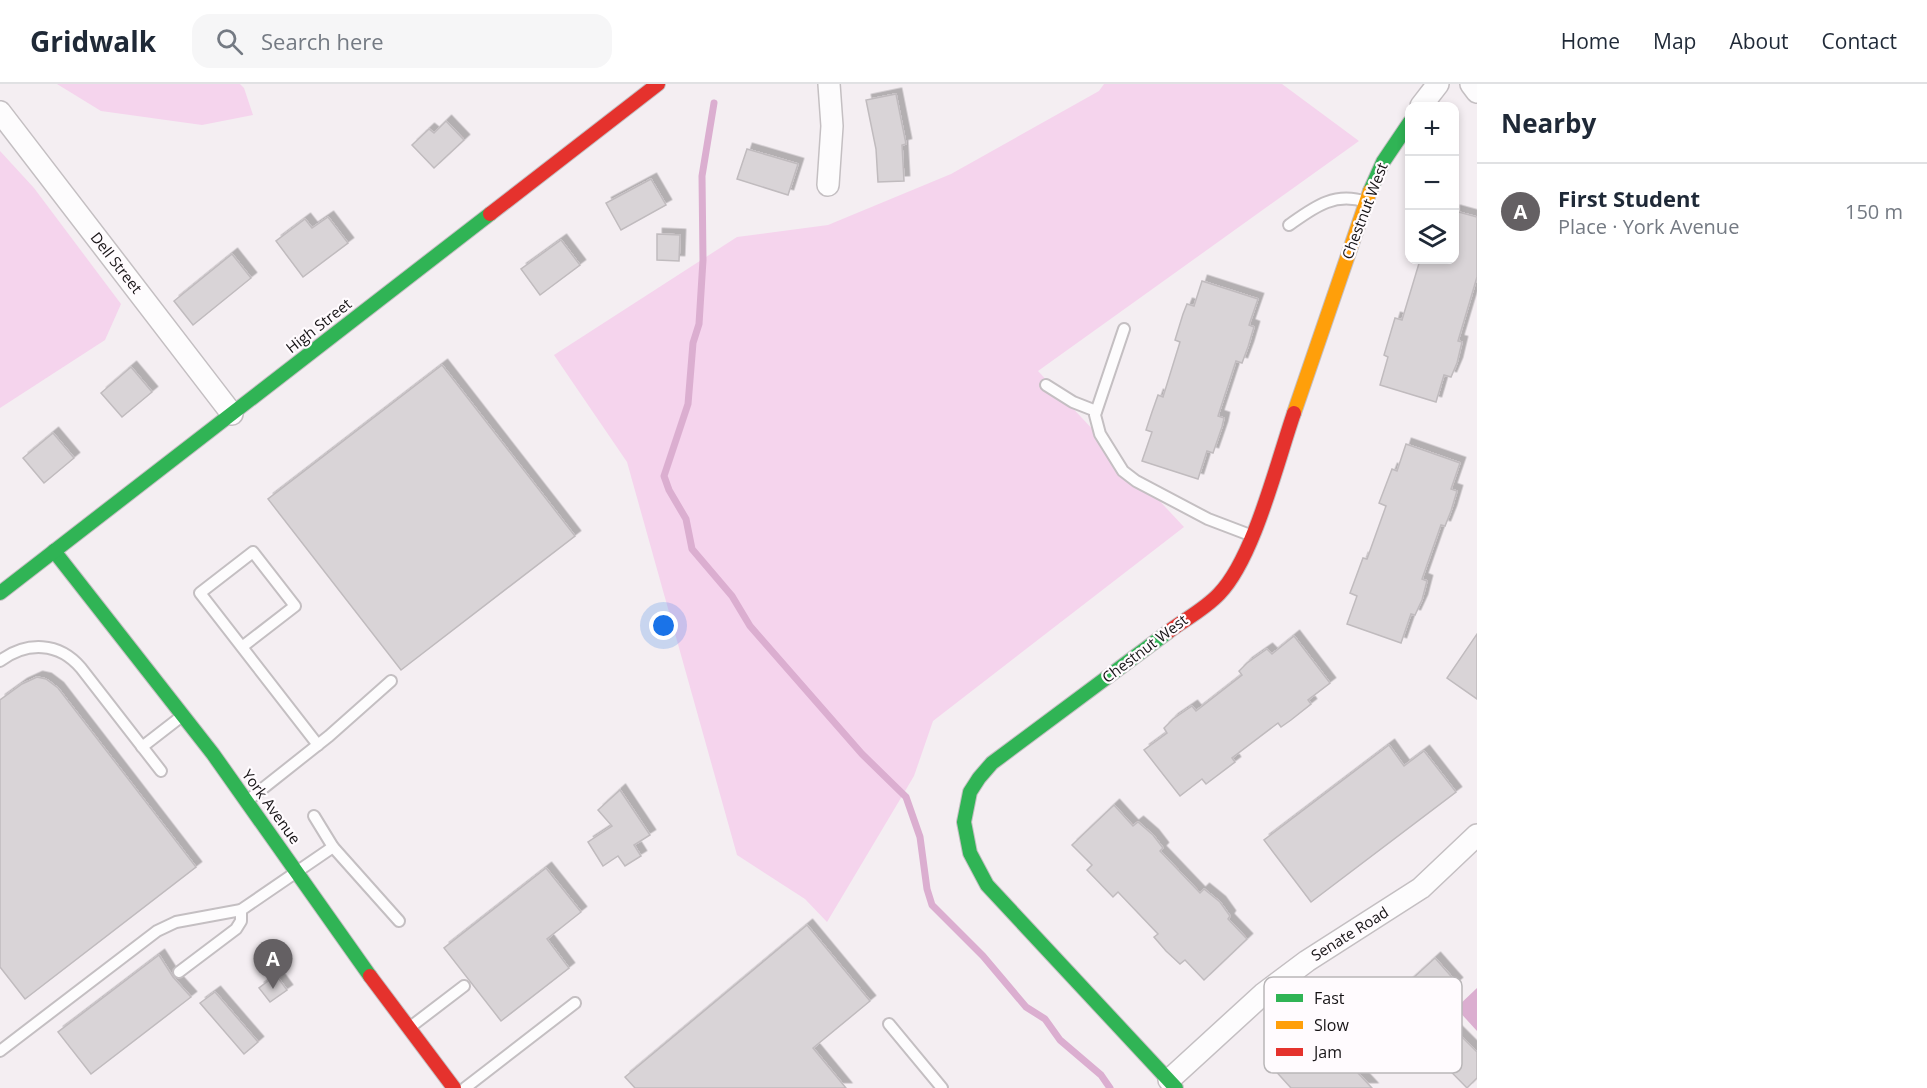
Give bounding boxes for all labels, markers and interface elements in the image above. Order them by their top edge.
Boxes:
search box [192,14,612,68]
text: Gridwalk [30,22,156,60]
icon: search [213,25,246,58]
text: Search here [261,26,384,56]
text: Home [1561,27,1620,55]
text: Map [1653,27,1696,55]
text: About [1729,27,1789,55]
text: Contact [1822,27,1897,55]
map controls [1405,102,1459,264]
button: + [1405,102,1459,156]
text: Nearby [1501,105,1596,141]
button: − [1405,156,1459,210]
street label: Chestnut West [1336,159,1392,262]
text: First Student [1558,183,1700,213]
text: A [1514,198,1527,225]
text: 150 m [1845,198,1903,225]
button: layers [1405,210,1459,264]
text: Place · York Avenue [1558,213,1739,240]
street label: Dell Street [87,228,147,297]
street label: High Street [282,293,355,357]
street label: Chestnut West [1098,610,1191,687]
your location [649,611,678,640]
street label: York Avenue [238,765,306,848]
street label: Senate Road [1307,901,1392,965]
pin: A [254,940,292,989]
legend [1264,977,1462,1073]
text: Fast [1314,987,1345,1009]
text: Slow [1314,1014,1349,1036]
text: Jam [1312,1041,1342,1063]

